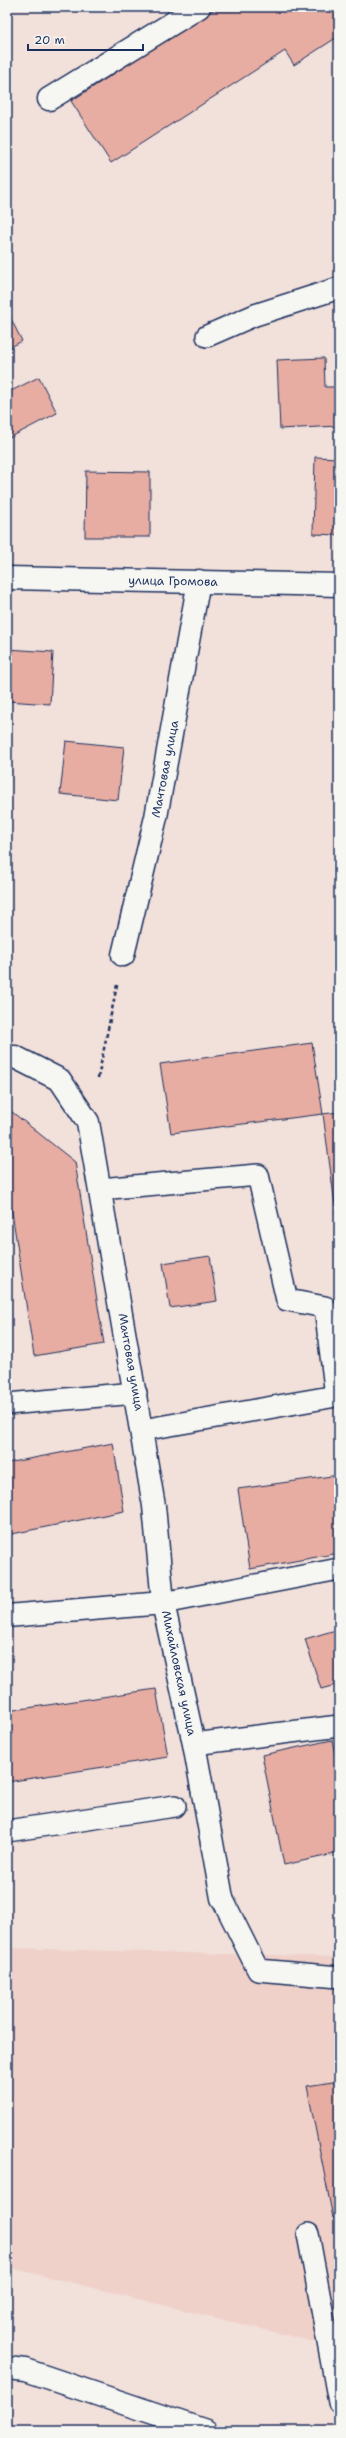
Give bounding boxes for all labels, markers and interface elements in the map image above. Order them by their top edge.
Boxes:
scale bar [28,26,143,52]
text: 20 m [34,32,65,48]
street label: улица Громова [128,572,218,590]
street label: Мачтовая улица [148,718,182,819]
street label: Мачтовая улица [115,1312,148,1413]
street label: Михайловская улица [158,1609,200,1738]

